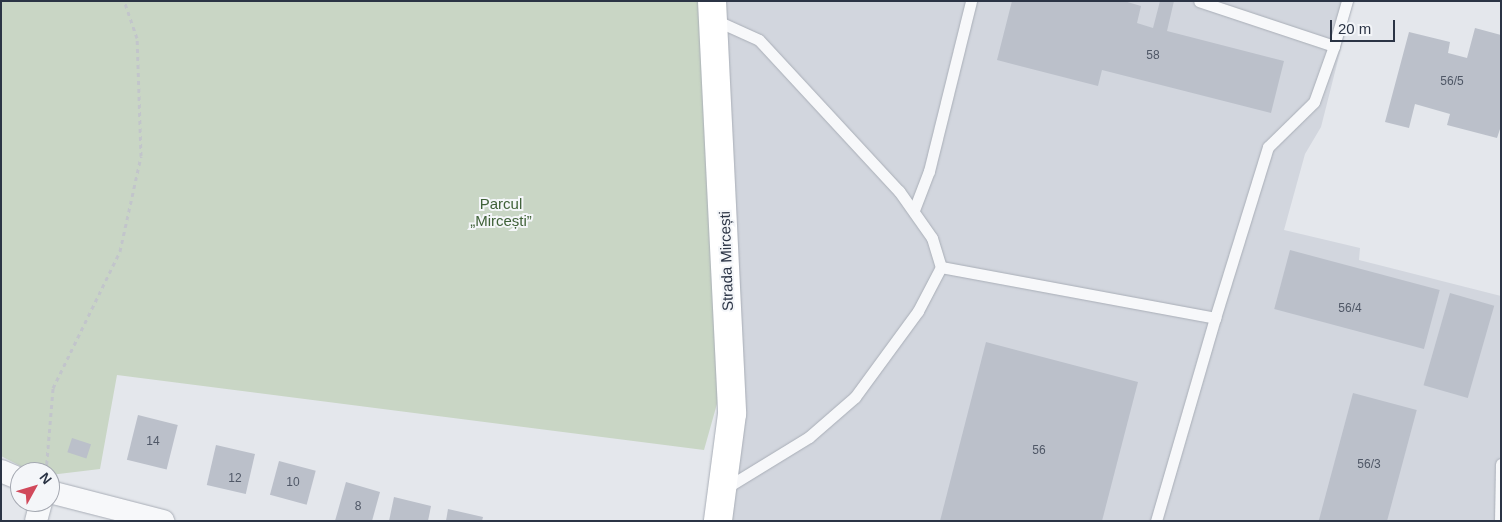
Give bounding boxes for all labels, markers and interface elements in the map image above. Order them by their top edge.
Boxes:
scale bar [1332,10,1397,42]
text: 20 m [1338,20,1371,37]
house number: 58 [1146,49,1160,63]
house number: 56/5 [1440,75,1464,89]
park label: Parcul „Mircești” [470,194,532,229]
street label: Strada Mircești [715,211,737,311]
house number: 56/4 [1338,302,1362,316]
house number: 14 [146,435,160,449]
house number: 56 [1032,444,1046,458]
house number: 56/3 [1357,458,1381,472]
north arrow [10,462,60,512]
text: N [36,469,55,487]
house number: 12 [228,472,242,486]
house number: 10 [286,476,300,490]
house number: 8 [355,500,361,514]

